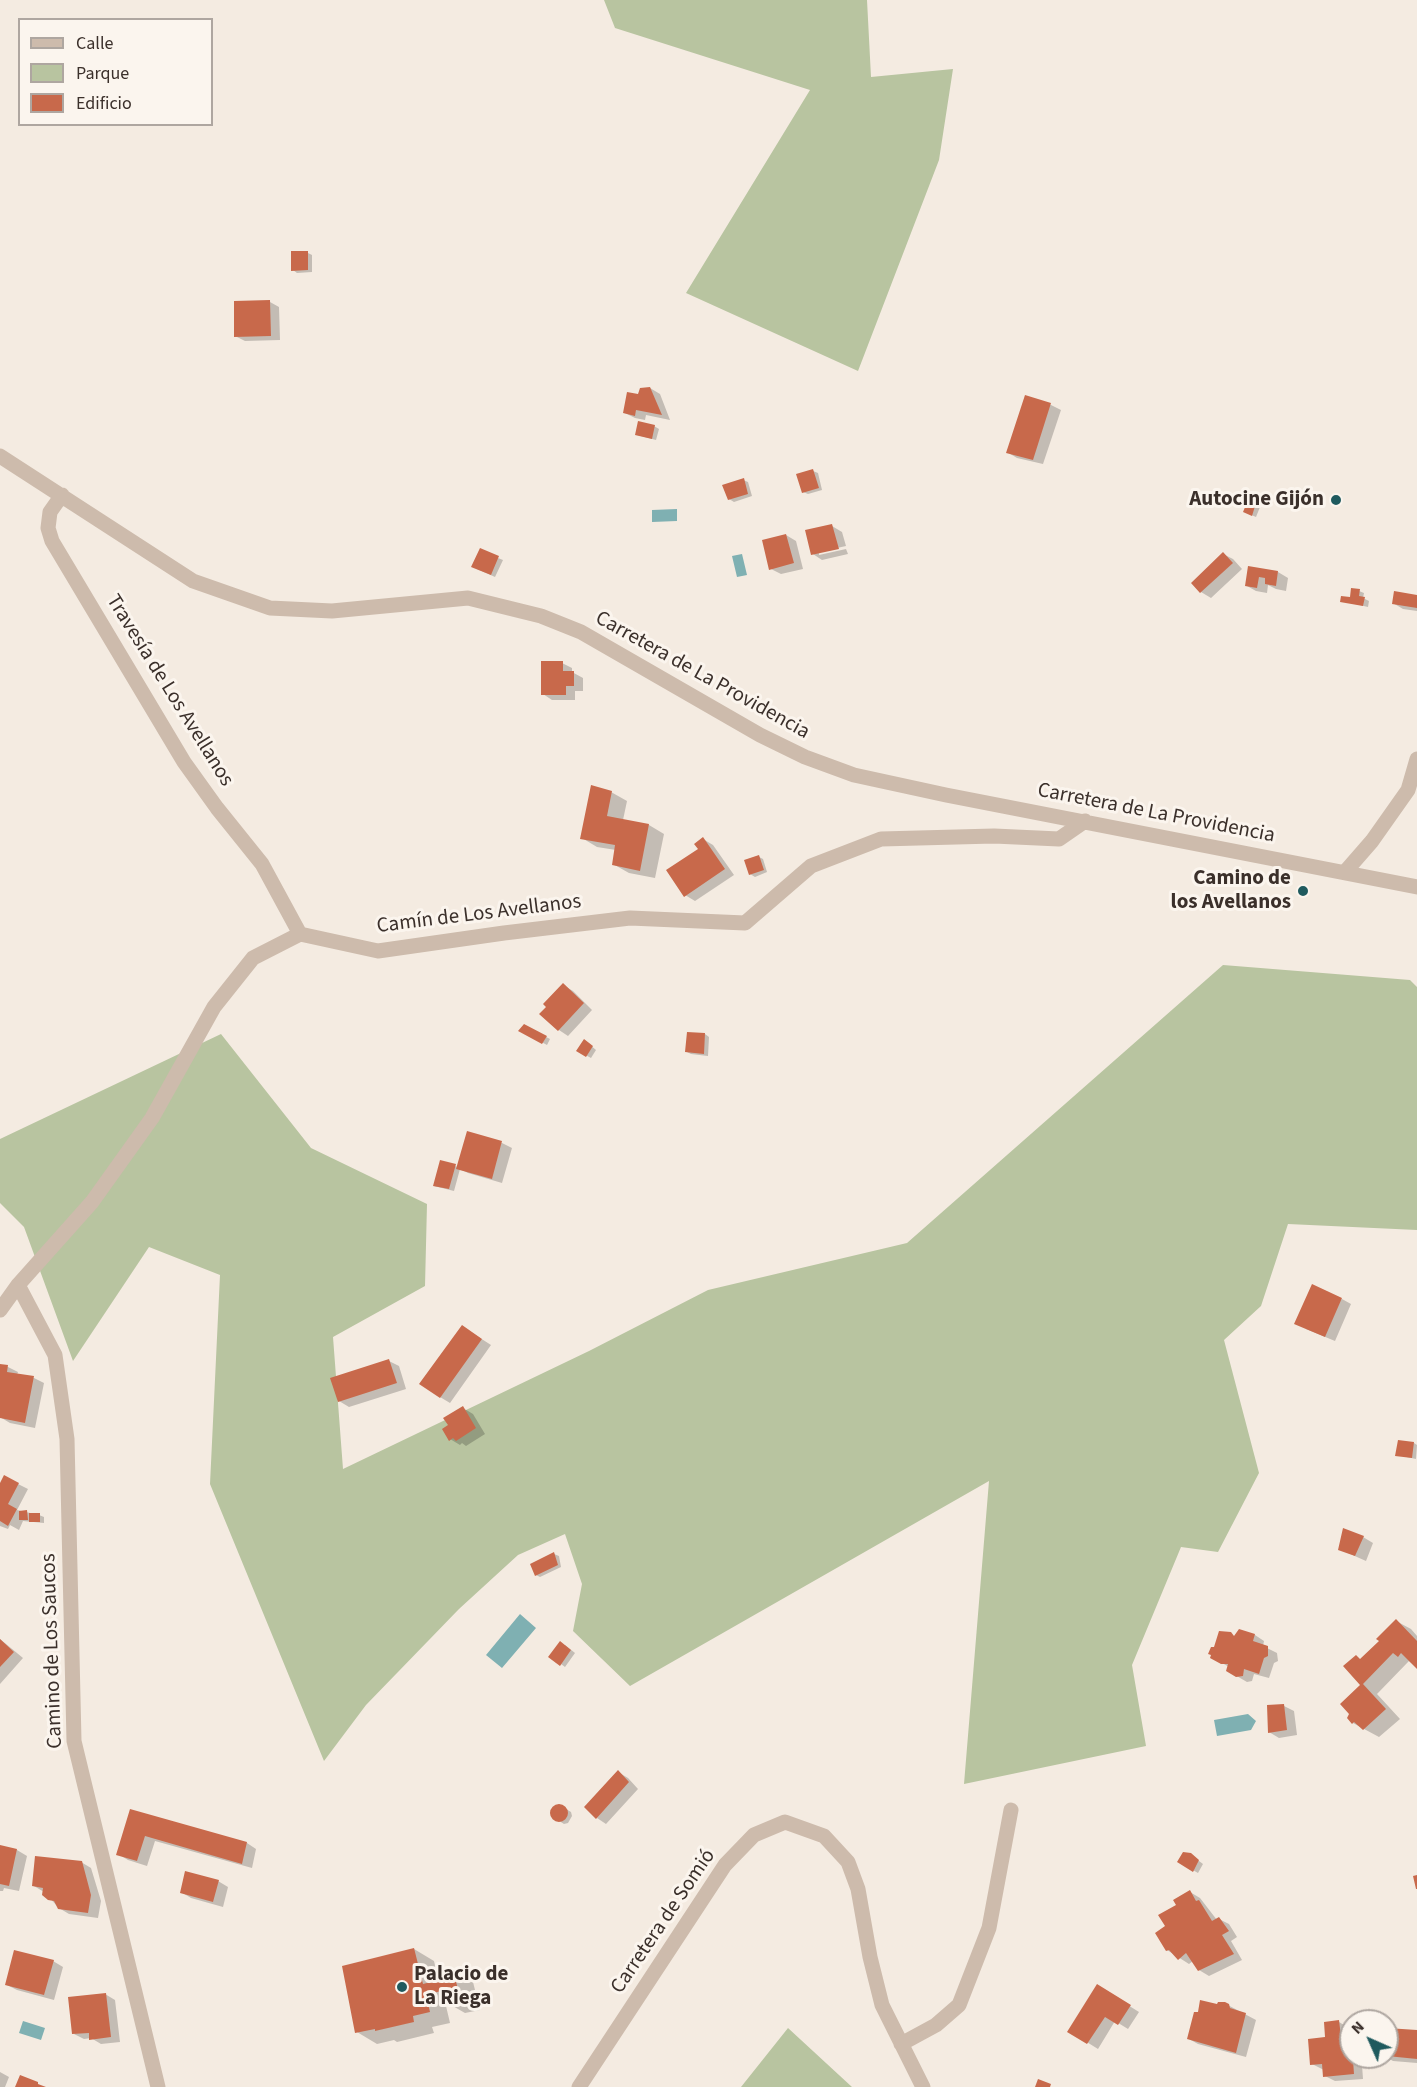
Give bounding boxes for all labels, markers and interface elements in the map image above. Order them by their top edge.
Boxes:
legend [18,18,213,126]
text: Calle [76,31,113,56]
text: Parque [76,61,129,86]
text: Edificio [76,91,132,116]
place label: Autocine Gijón [1189,487,1324,513]
marker: Autocine Gijón [1329,493,1343,507]
street label: Travesía de Los Avellanos [100,590,238,792]
street label: Carretera de La Providencia [590,606,814,746]
street label: Carretera de La Providencia [1035,779,1277,849]
place label: Camino de los Avellanos [1171,866,1291,916]
marker: Camino de los Avellanos [1296,884,1310,898]
street label: Camín de Los Avellanos [375,890,583,940]
street label: Camino de Los Saucos [37,1553,69,1749]
street label: Carretera de Somió [606,1845,722,1999]
place label: Palacio de La Riega [414,1962,508,2012]
marker: Palacio de La Riega [395,1980,409,1994]
north arrow [1339,2009,1399,2069]
text: N [1346,2016,1369,2039]

